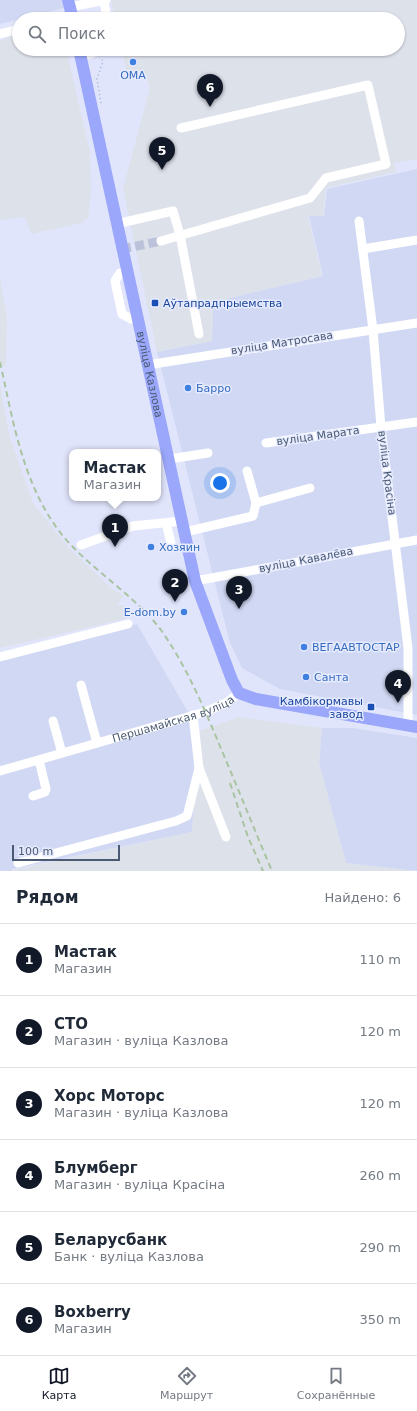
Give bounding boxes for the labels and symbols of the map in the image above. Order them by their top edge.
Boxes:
marker: ОМА [128,57,138,67]
place label: ОМА [120,69,146,82]
pin: 6 [197,74,223,107]
pin: 5 [149,137,175,170]
place label: Аўтапрадпрыемства [163,297,282,310]
marker: Аўтапрадпрыемства [150,298,160,308]
street label: вуліца Матросава [230,329,334,357]
street label: вуліца Казлова [134,330,166,419]
place label: Барро [196,382,231,395]
marker: Барро [183,383,193,393]
street label: вуліца Марата [276,424,360,448]
street label: вуліца Красіна [375,430,399,516]
your location [210,473,230,493]
pin: 1 [102,514,128,547]
place label: Хозяин [159,541,200,554]
marker: Хозяин [146,542,156,552]
street label: вуліца Кавалёва [258,544,354,576]
pin: 2 [162,569,188,602]
pin: 3 [226,576,252,609]
place label: E-dom.by [124,606,176,619]
marker: E-dom.by [179,607,189,617]
place label: ВЕГААВТОСТАР [312,641,400,654]
marker: ВЕГААВТОСТАР [299,642,309,652]
pin: 4 [385,670,411,703]
place label: Санта [314,671,349,684]
marker: Санта [301,672,311,682]
street label: Першамайская вуліца [111,692,237,745]
place label: Камбікормавы завод [280,695,363,721]
marker: Камбікормавы завод [366,702,376,712]
scale bar [12,843,120,862]

